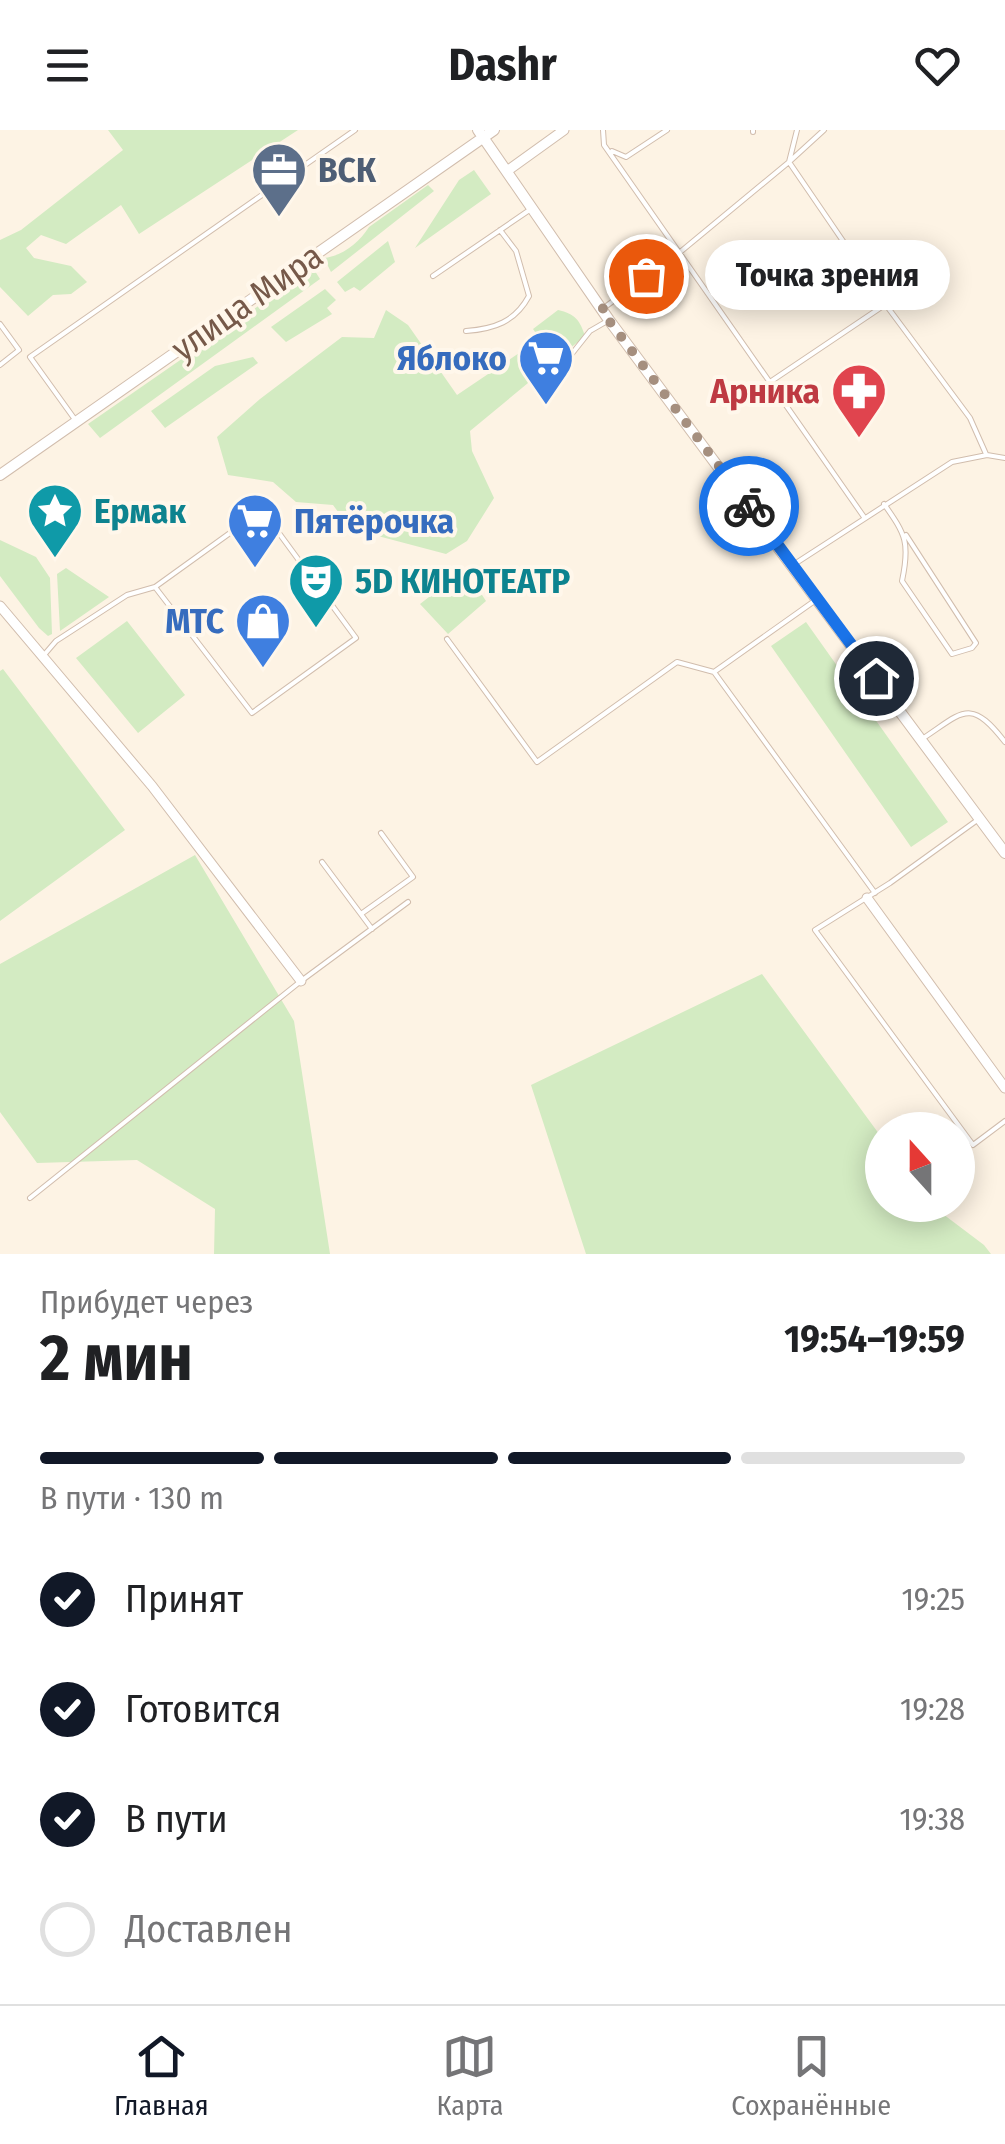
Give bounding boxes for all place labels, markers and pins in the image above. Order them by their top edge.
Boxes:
office icon: ВСК [249,140,309,219]
place label: ВСК [318,149,377,191]
pin [604,234,689,319]
callout: Точка зрения [706,241,951,311]
supermarket icon: Яблоко [516,328,576,407]
place label: Яблоко [397,337,507,379]
pharmacy icon: Арника [829,361,889,440]
place label: Арника [709,370,820,412]
place icon: Ермак [25,481,85,560]
place label: Ермак [94,490,186,532]
supermarket icon: Пятёрочка [225,491,285,570]
place label: Пятёрочка [294,500,454,542]
theatre icon: 5D КИНОТЕАТР [286,551,346,630]
place label: 5D КИНОТЕАТР [355,560,570,602]
shop icon: МТС [233,591,293,670]
place label: МТС [165,600,225,642]
pin [834,636,919,721]

